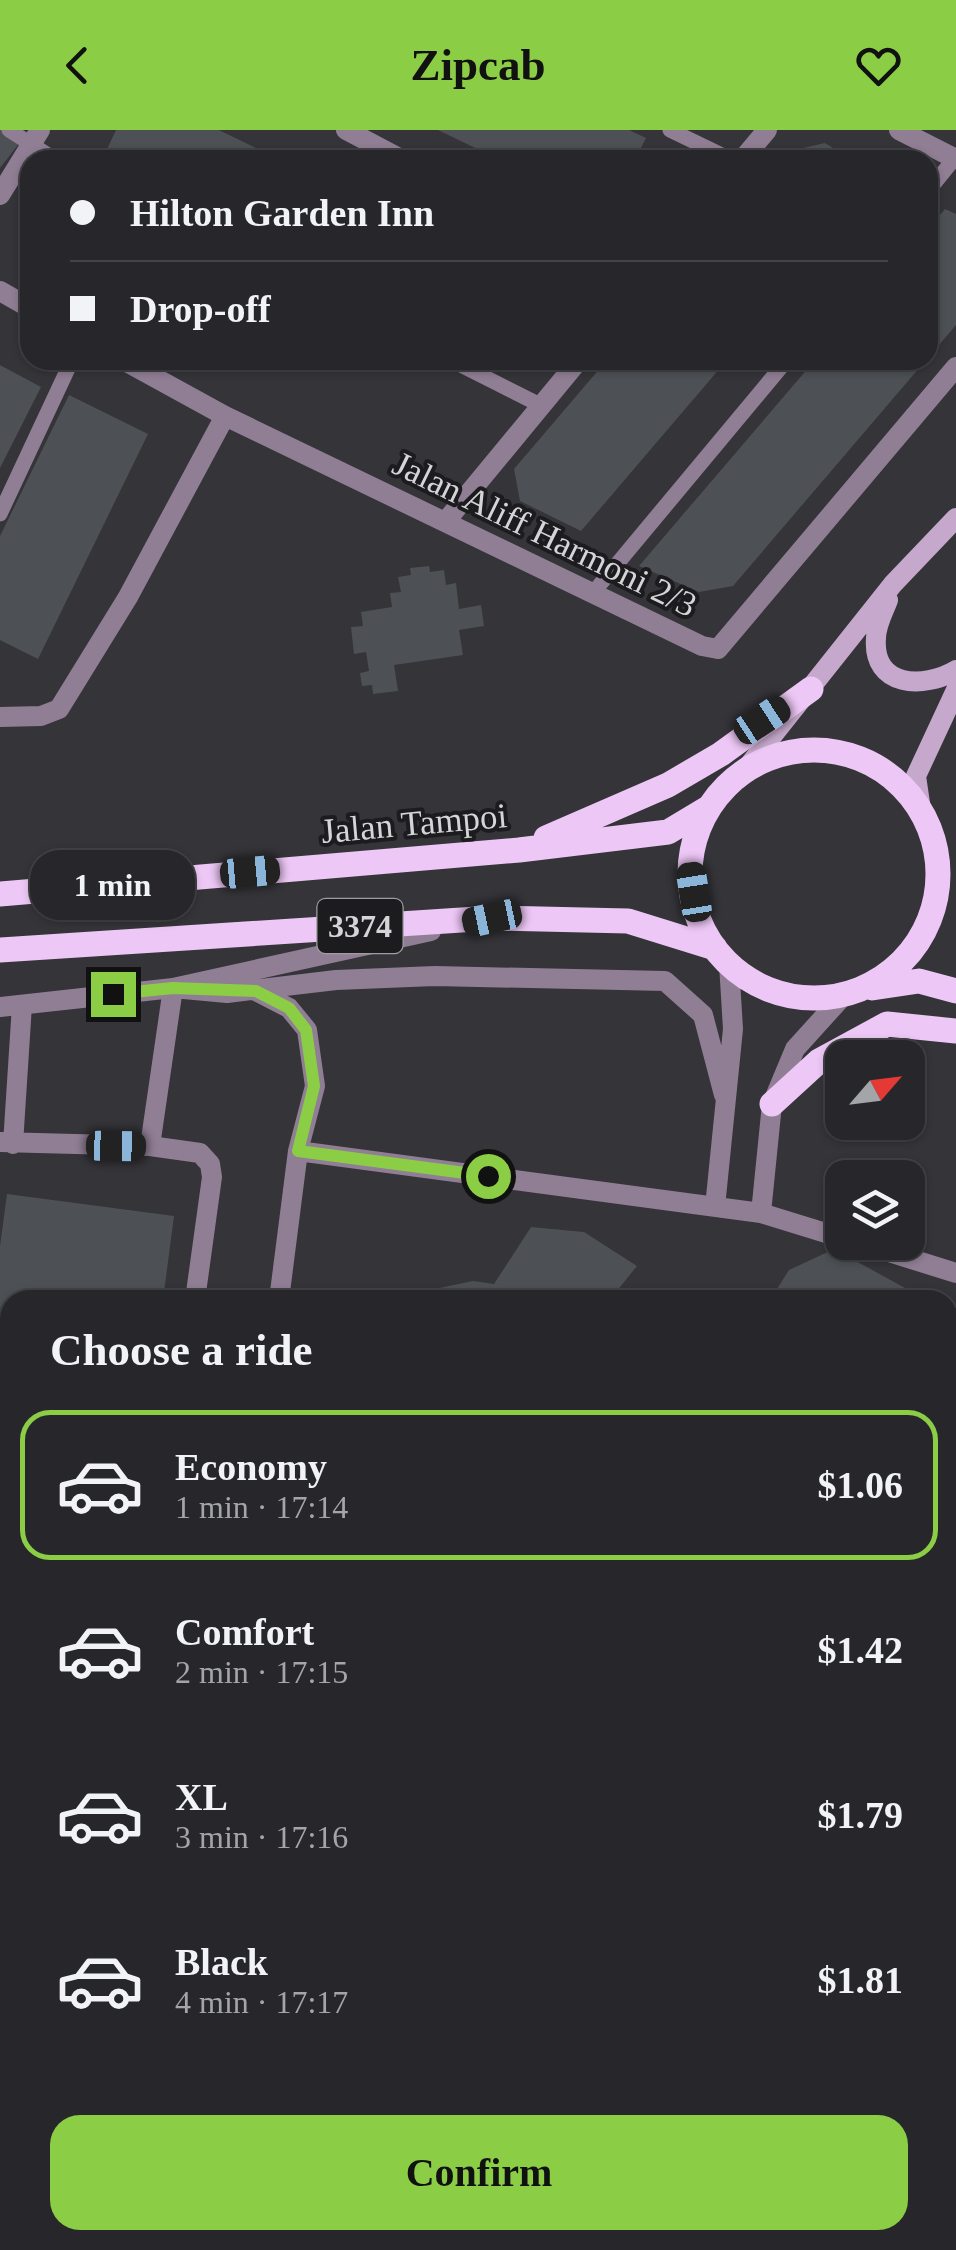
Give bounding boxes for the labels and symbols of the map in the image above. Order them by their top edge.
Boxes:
street label: Jalan Aliff Harmoni 2/3 [387,444,703,625]
car [729,691,795,749]
street label: Jalan Tampoi [319,796,509,851]
callout: 1 min [31,849,196,919]
car [219,854,281,890]
car [674,860,714,924]
car [460,897,524,939]
road number: 3374 [318,899,402,953]
route end [91,972,136,1017]
north arrow [825,1040,925,1140]
car [86,1130,146,1162]
route start [466,1154,511,1199]

